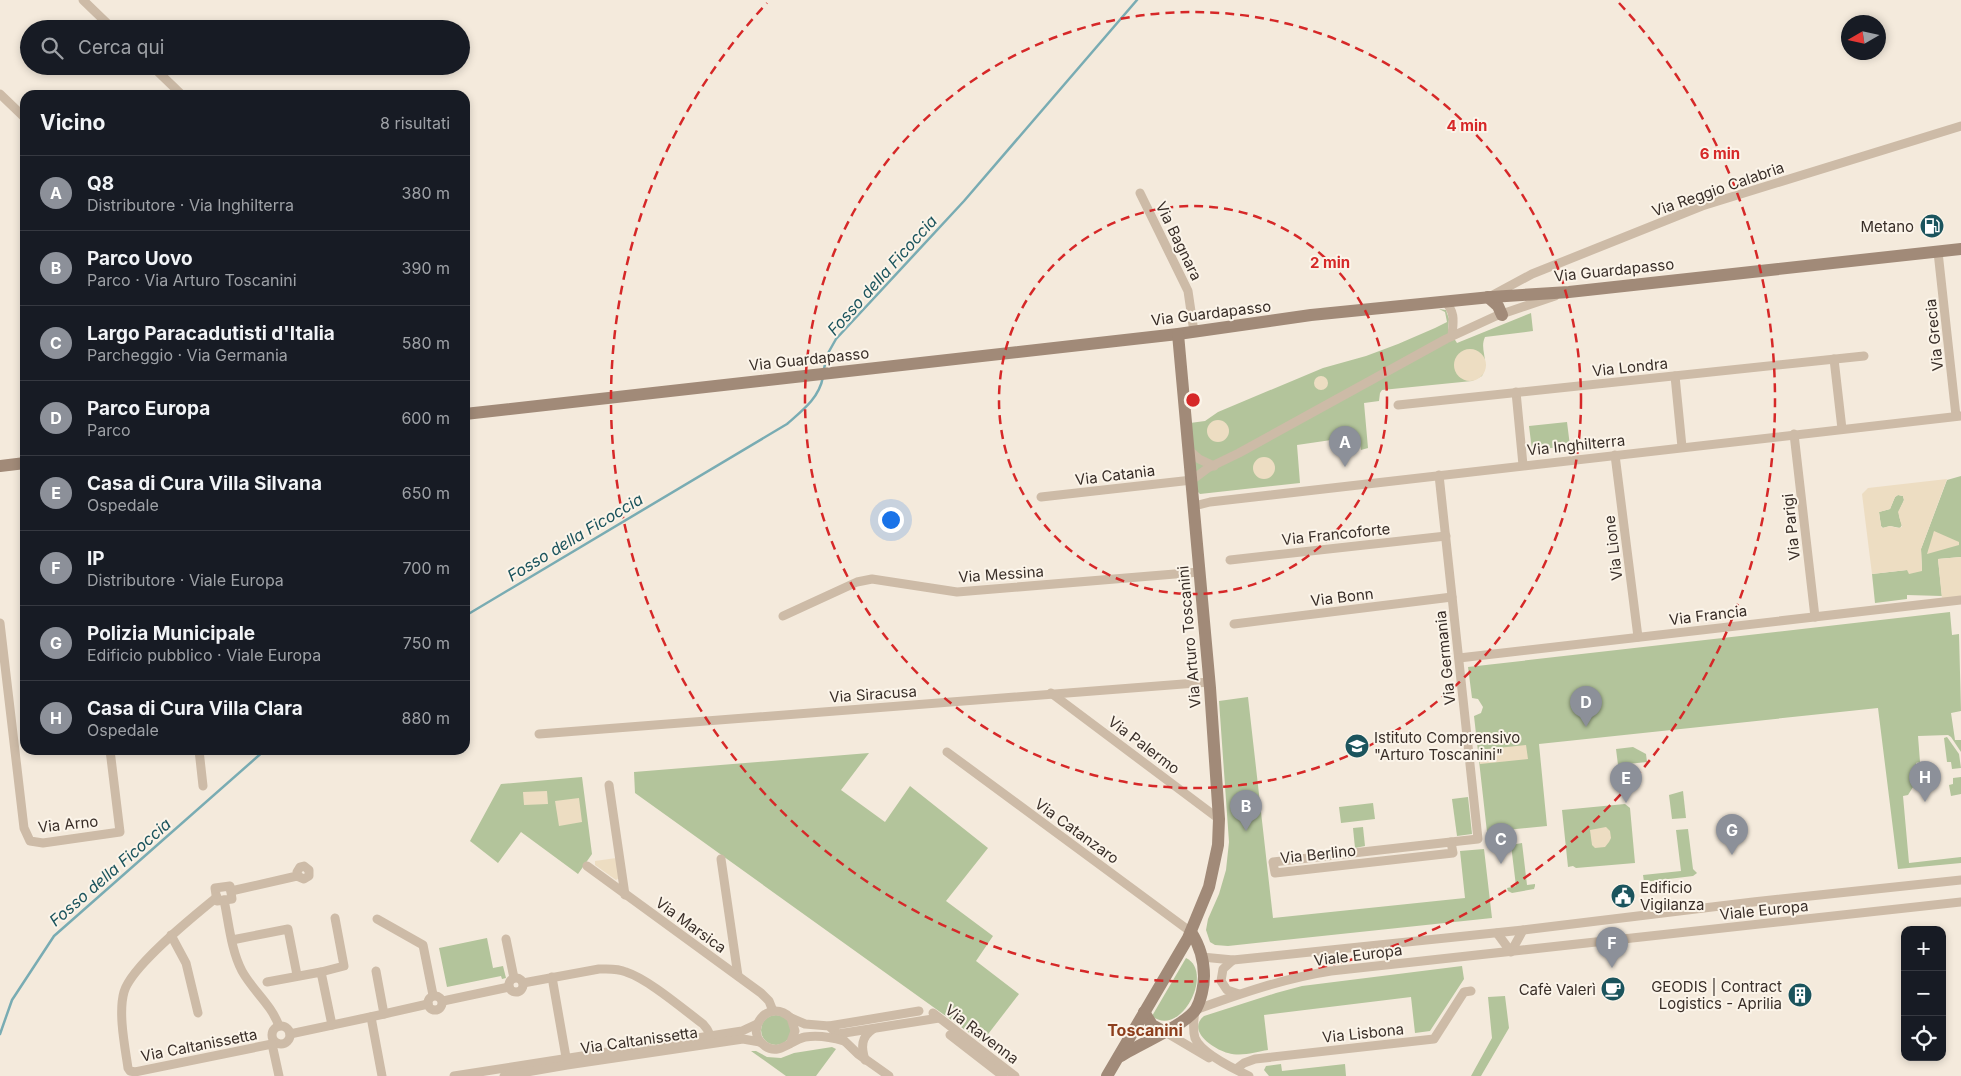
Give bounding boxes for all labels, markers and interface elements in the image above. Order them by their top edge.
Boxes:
north arrow [1841,15,1886,60]
search box [20,20,470,75]
icon: search [38,34,66,62]
text: Cerca qui [78,36,164,59]
text: Vicino [40,110,105,135]
text: 8 risultati [380,113,450,133]
text: 4 min [1447,116,1487,135]
text: 6 min [1700,144,1740,163]
street label: Via Reggio Calabria [1649,157,1787,221]
text: Q8 [87,172,114,195]
text: A [50,183,62,203]
text: 380 m [402,183,450,203]
text: Distributore · Via Inghilterra [87,195,294,215]
street label: Via Bagnara [1152,198,1206,284]
water label: Fosso della Ficoccia [823,211,941,339]
fuel station icon: Metano [1919,213,1945,239]
place label: Metano [1860,217,1914,236]
text: Parco Uovo [87,247,193,270]
text: 2 min [1310,253,1350,272]
street label: Via Guardapasso [1553,254,1675,286]
text: B [51,258,61,278]
text: 390 m [402,258,450,278]
text: Parco · Via Arturo Toscanini [87,270,297,290]
street label: Via Guardapasso [1150,296,1272,330]
street label: Via Grecia [1921,298,1947,372]
text: Largo Paracadutisti d'Italia [87,322,335,345]
text: C [50,333,62,353]
text: 580 m [402,333,450,353]
street label: Via Guardapasso [748,343,870,375]
text: Parcheggio · Via Germania [87,345,288,365]
street label: Via Londra [1591,354,1669,380]
centre of rings [1184,391,1202,409]
text: Parco Europa [87,397,210,420]
text: D [50,408,62,428]
text: 600 m [401,408,450,428]
text: Parco [87,420,131,440]
pin: A [1329,426,1361,467]
street label: Via Inghilterra [1526,430,1626,460]
street label: Via Catania [1074,461,1156,489]
text: Casa di Cura Villa Silvana [87,472,322,495]
text: E [51,483,61,503]
text: 650 m [402,483,450,503]
water label: Fosso della Ficoccia [504,489,647,585]
street label: Via Parigi [1778,493,1804,561]
text: Ospedale [87,495,159,515]
your location [878,507,904,533]
street label: Via Lione [1600,514,1626,582]
street label: Via Francoforte [1281,519,1391,549]
text: IP [87,547,105,570]
text: F [51,558,61,578]
text: 700 m [402,558,450,578]
street label: Via Messina [958,562,1044,586]
street label: Via Arturo Toscanini [1173,565,1205,709]
text: Distributore · Viale Europa [87,570,284,590]
street label: Via Bonn [1309,584,1375,610]
street label: Via Francia [1668,601,1748,629]
street label: Via Germania [1431,610,1459,706]
text: Polizia Municipale [87,622,255,645]
text: G [50,633,62,653]
text: 750 m [403,633,450,653]
text: Edificio pubblico · Viale Europa [87,645,321,665]
street label: Via Siracusa [829,681,917,707]
pin: D [1570,686,1602,727]
text: Casa di Cura Villa Clara [87,697,303,720]
text: H [50,708,62,728]
text: 880 m [402,708,450,728]
street label: Via Palermo [1104,712,1184,778]
text: Ospedale [87,720,159,740]
place label: Istituto Comprensivo "Arturo Toscanini" [1374,728,1520,764]
school or university icon: Istituto Comprensivo "Arturo Toscanini" [1344,733,1370,759]
pin: H [1909,761,1941,802]
pin: E [1610,762,1642,803]
pin: B [1230,790,1262,831]
street label: Via Catanzaro [1031,794,1123,868]
street label: Via Arno [37,811,99,837]
water label: Fosso della Ficoccia [45,814,175,930]
pin: G [1716,814,1748,855]
pin: C [1485,823,1517,864]
street label: Via Berlino [1279,841,1357,867]
place label: Edificio Vigilanza [1640,878,1704,914]
public building icon: Edificio Vigilanza [1610,883,1636,909]
street label: Via Marsica [652,893,730,957]
street label: Viale Europa [1719,896,1809,924]
map controls [1901,926,1946,1061]
button: + [1901,926,1946,971]
pin: F [1596,927,1628,968]
street label: Viale Europa [1313,940,1403,970]
button: − [1901,971,1946,1016]
cafe icon: Cafè Valerì [1600,976,1626,1002]
place label: GEODIS | Contract Logistics - Aprilia [1651,977,1782,1013]
place label: Cafè Valerì [1519,980,1596,999]
building icon: GEODIS | Contract Logistics - Aprilia [1787,982,1813,1008]
street label: Via Ravenna [941,1000,1023,1068]
button: locate [1901,1016,1946,1061]
street label: Via Lisbona [1321,1019,1405,1047]
district label: Toscanini [1107,1020,1183,1040]
street label: Via Caltanissetta [579,1022,699,1058]
street label: Via Caltanissetta [139,1024,259,1066]

